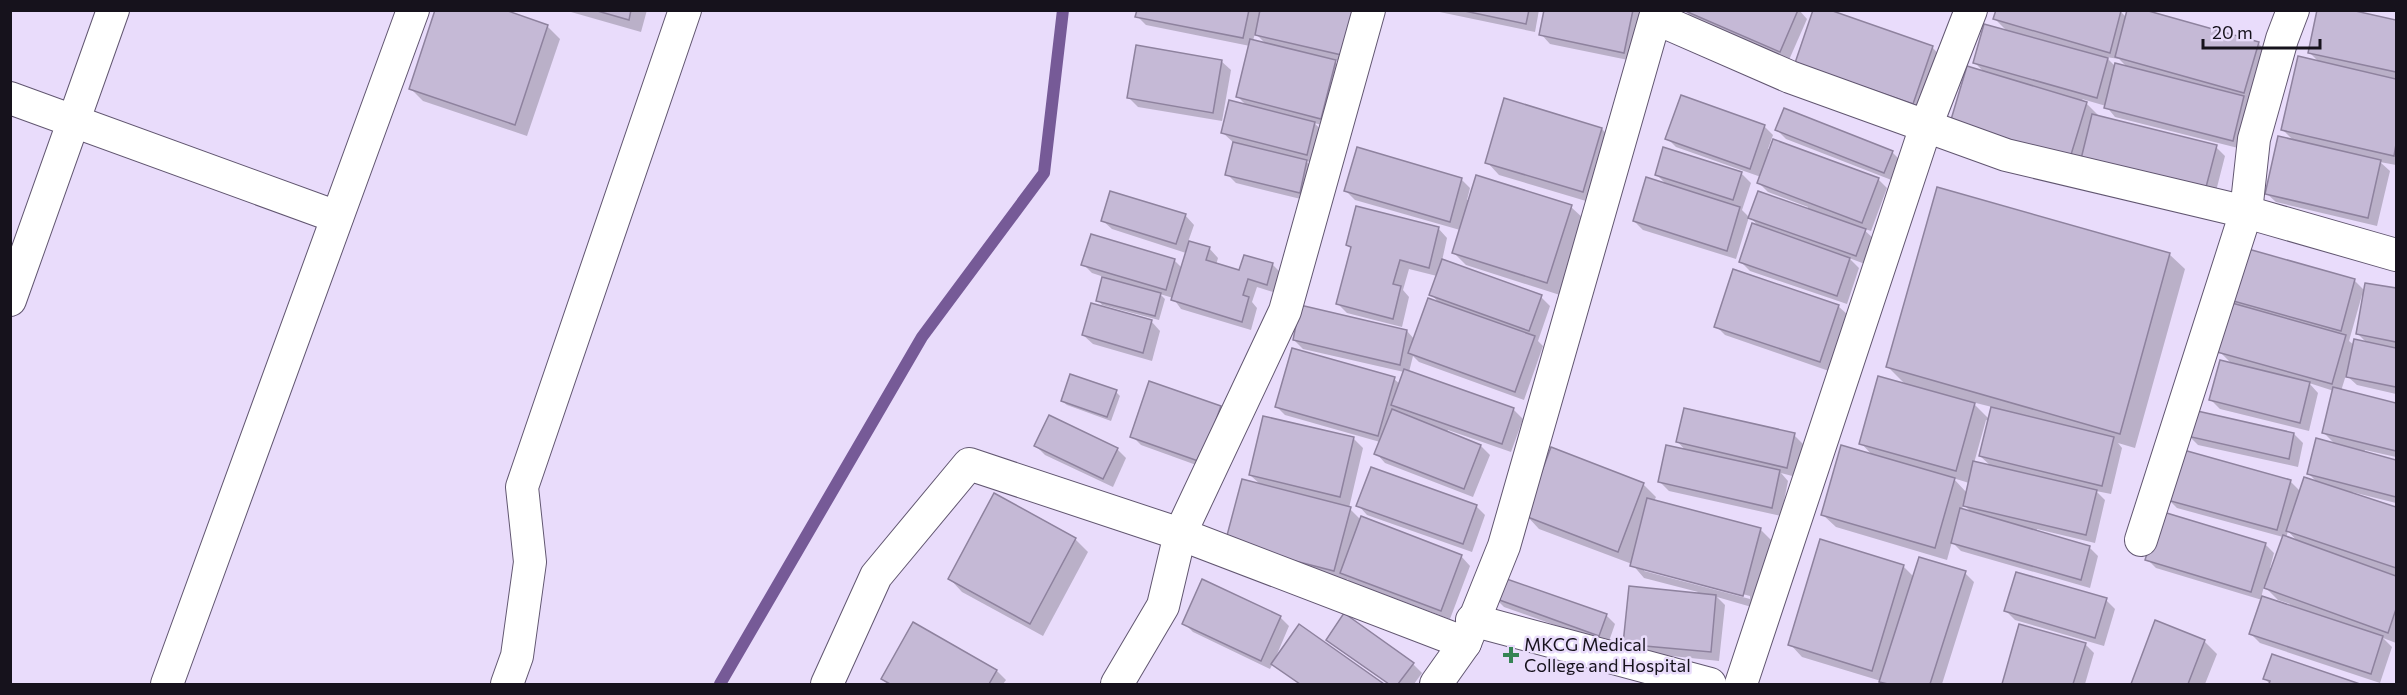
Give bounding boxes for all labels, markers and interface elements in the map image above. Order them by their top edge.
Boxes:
scale bar [2203,12,2320,50]
text: 20 m [2212,21,2253,43]
place label: MKCG Medical College and Hospital [1524,633,1691,676]
marker: MKCG Medical College and Hospital [1502,646,1520,664]

